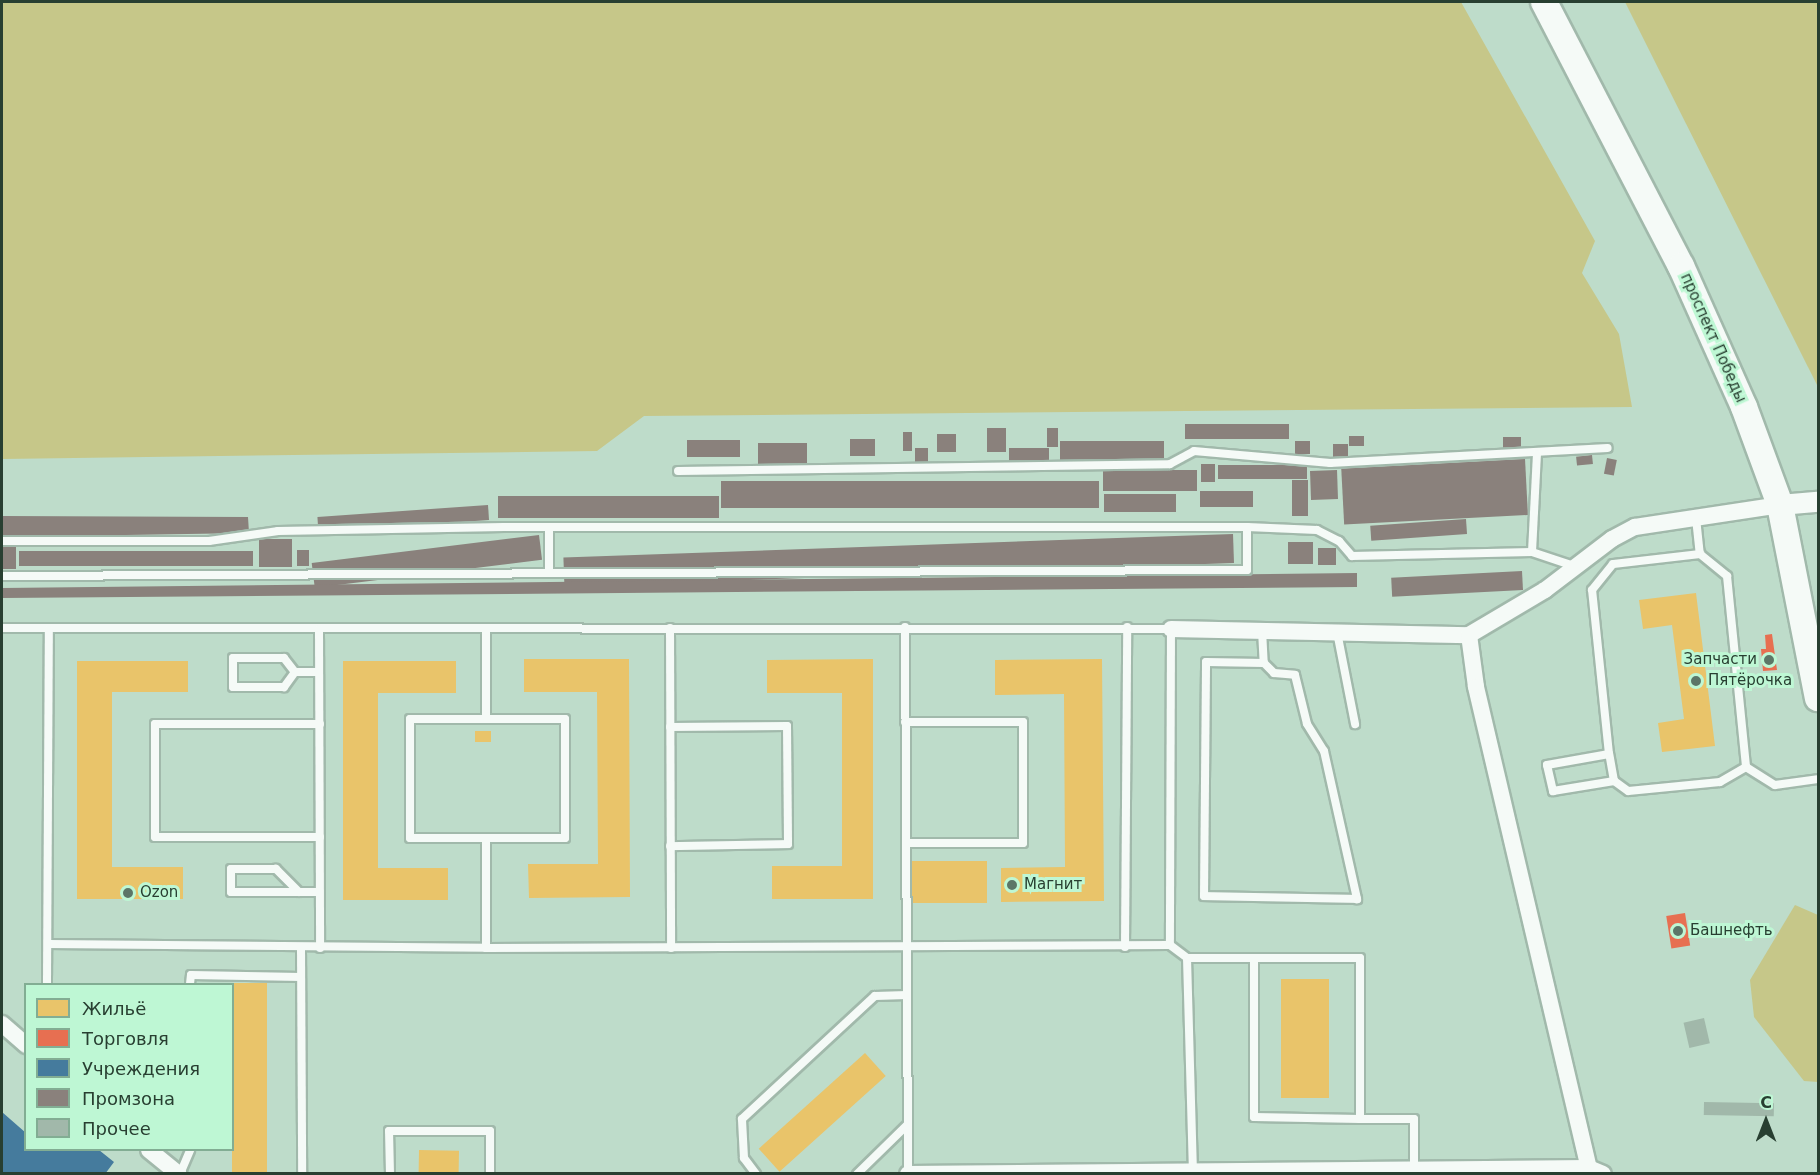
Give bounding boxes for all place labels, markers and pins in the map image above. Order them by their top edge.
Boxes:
place label: Запчасти [1684,651,1757,669]
marker: Запчасти [1762,653,1776,667]
place label: Пятёрочка [1708,672,1792,690]
marker: Пятёрочка [1689,674,1703,688]
place label: Магнит [1024,876,1082,894]
marker: Магнит [1005,878,1019,892]
place label: Ozon [140,884,178,902]
marker: Ozon [121,886,135,900]
place label: Башнефть [1690,922,1773,940]
marker: Башнефть [1671,924,1685,938]

